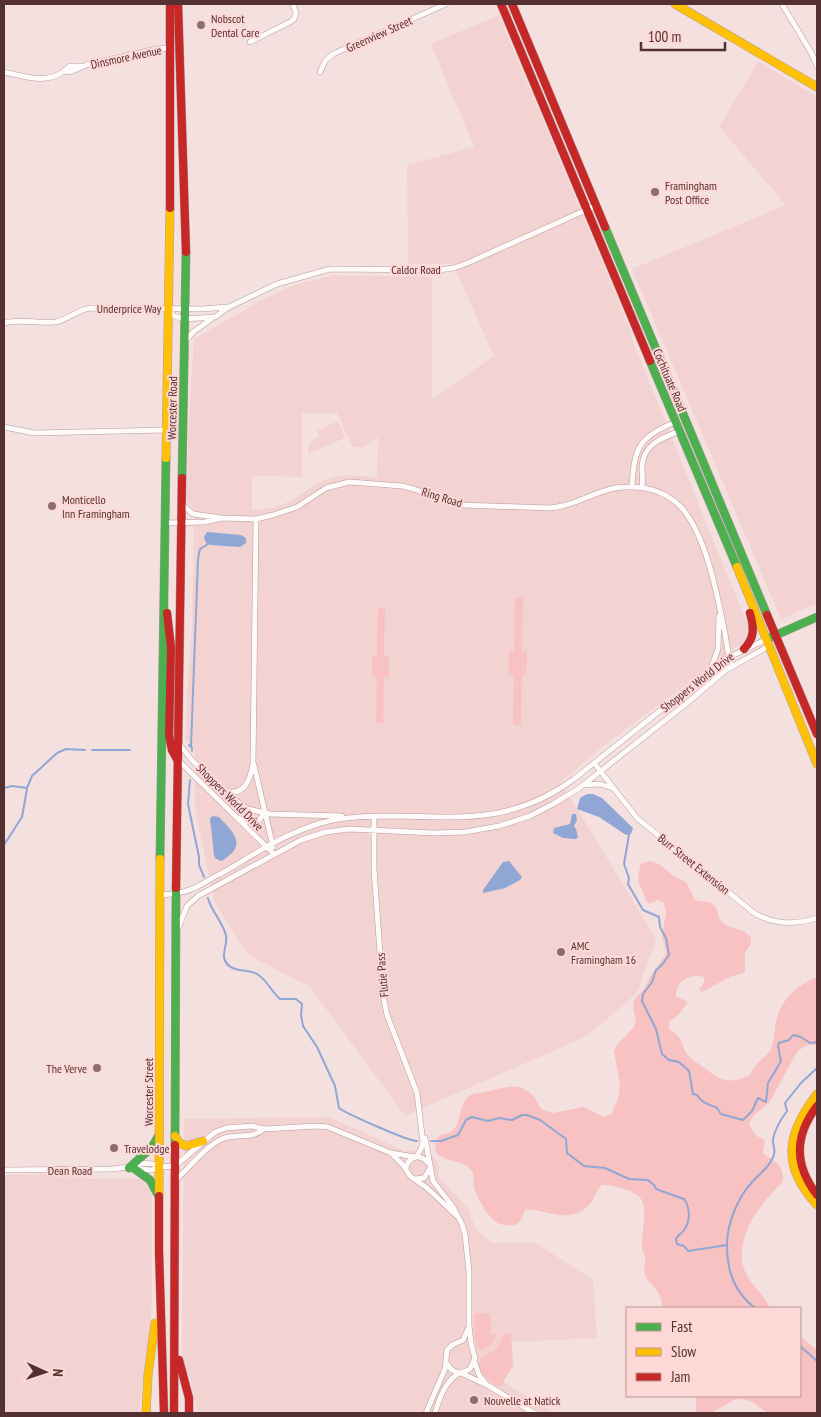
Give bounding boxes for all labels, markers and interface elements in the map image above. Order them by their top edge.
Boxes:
place label: Nobscot Dental Care [211,11,259,40]
street label: Greenview Street [344,13,415,55]
marker: Nobscot Dental Care [195,19,207,31]
scale bar [641,20,725,52]
text: 100 m [648,27,681,46]
street label: Dinsmore Avenue [89,42,163,72]
place label: Framingham Post Office [665,178,717,207]
marker: Framingham Post Office [649,186,661,198]
street label: Caldor Road [391,262,441,277]
street label: Underprice Way [97,301,162,316]
street label: Cochituate Road [650,346,690,414]
street label: Worcester Road [164,376,180,440]
street label: Ring Road [420,484,464,510]
place label: Monticello Inn Framingham [62,492,130,521]
marker: Monticello Inn Framingham [46,500,58,512]
street label: Shoppers World Drive [657,649,737,715]
street label: Shoppers World Drive [193,760,267,834]
street label: Burr Street Extension [655,830,733,898]
place label: AMC Framingham 16 [571,938,636,967]
marker: AMC Framingham 16 [555,946,567,958]
street label: Flutie Pass [373,952,391,998]
street label: Worcester Street [141,1057,156,1126]
place label: The Verve [46,1061,87,1076]
marker: The Verve [91,1062,103,1074]
place label: Travelodge [124,1141,169,1156]
marker: Travelodge [108,1142,120,1154]
street label: Dean Road [48,1163,92,1178]
legend [626,1307,801,1397]
text: Fast [671,1317,692,1336]
text: Slow [671,1342,696,1361]
north arrow [20,1347,70,1397]
text: Jam [670,1367,690,1386]
text: N [49,1368,67,1377]
place label: Nouvelle at Natick [484,1393,561,1408]
marker: Nouvelle at Natick [468,1394,480,1406]

